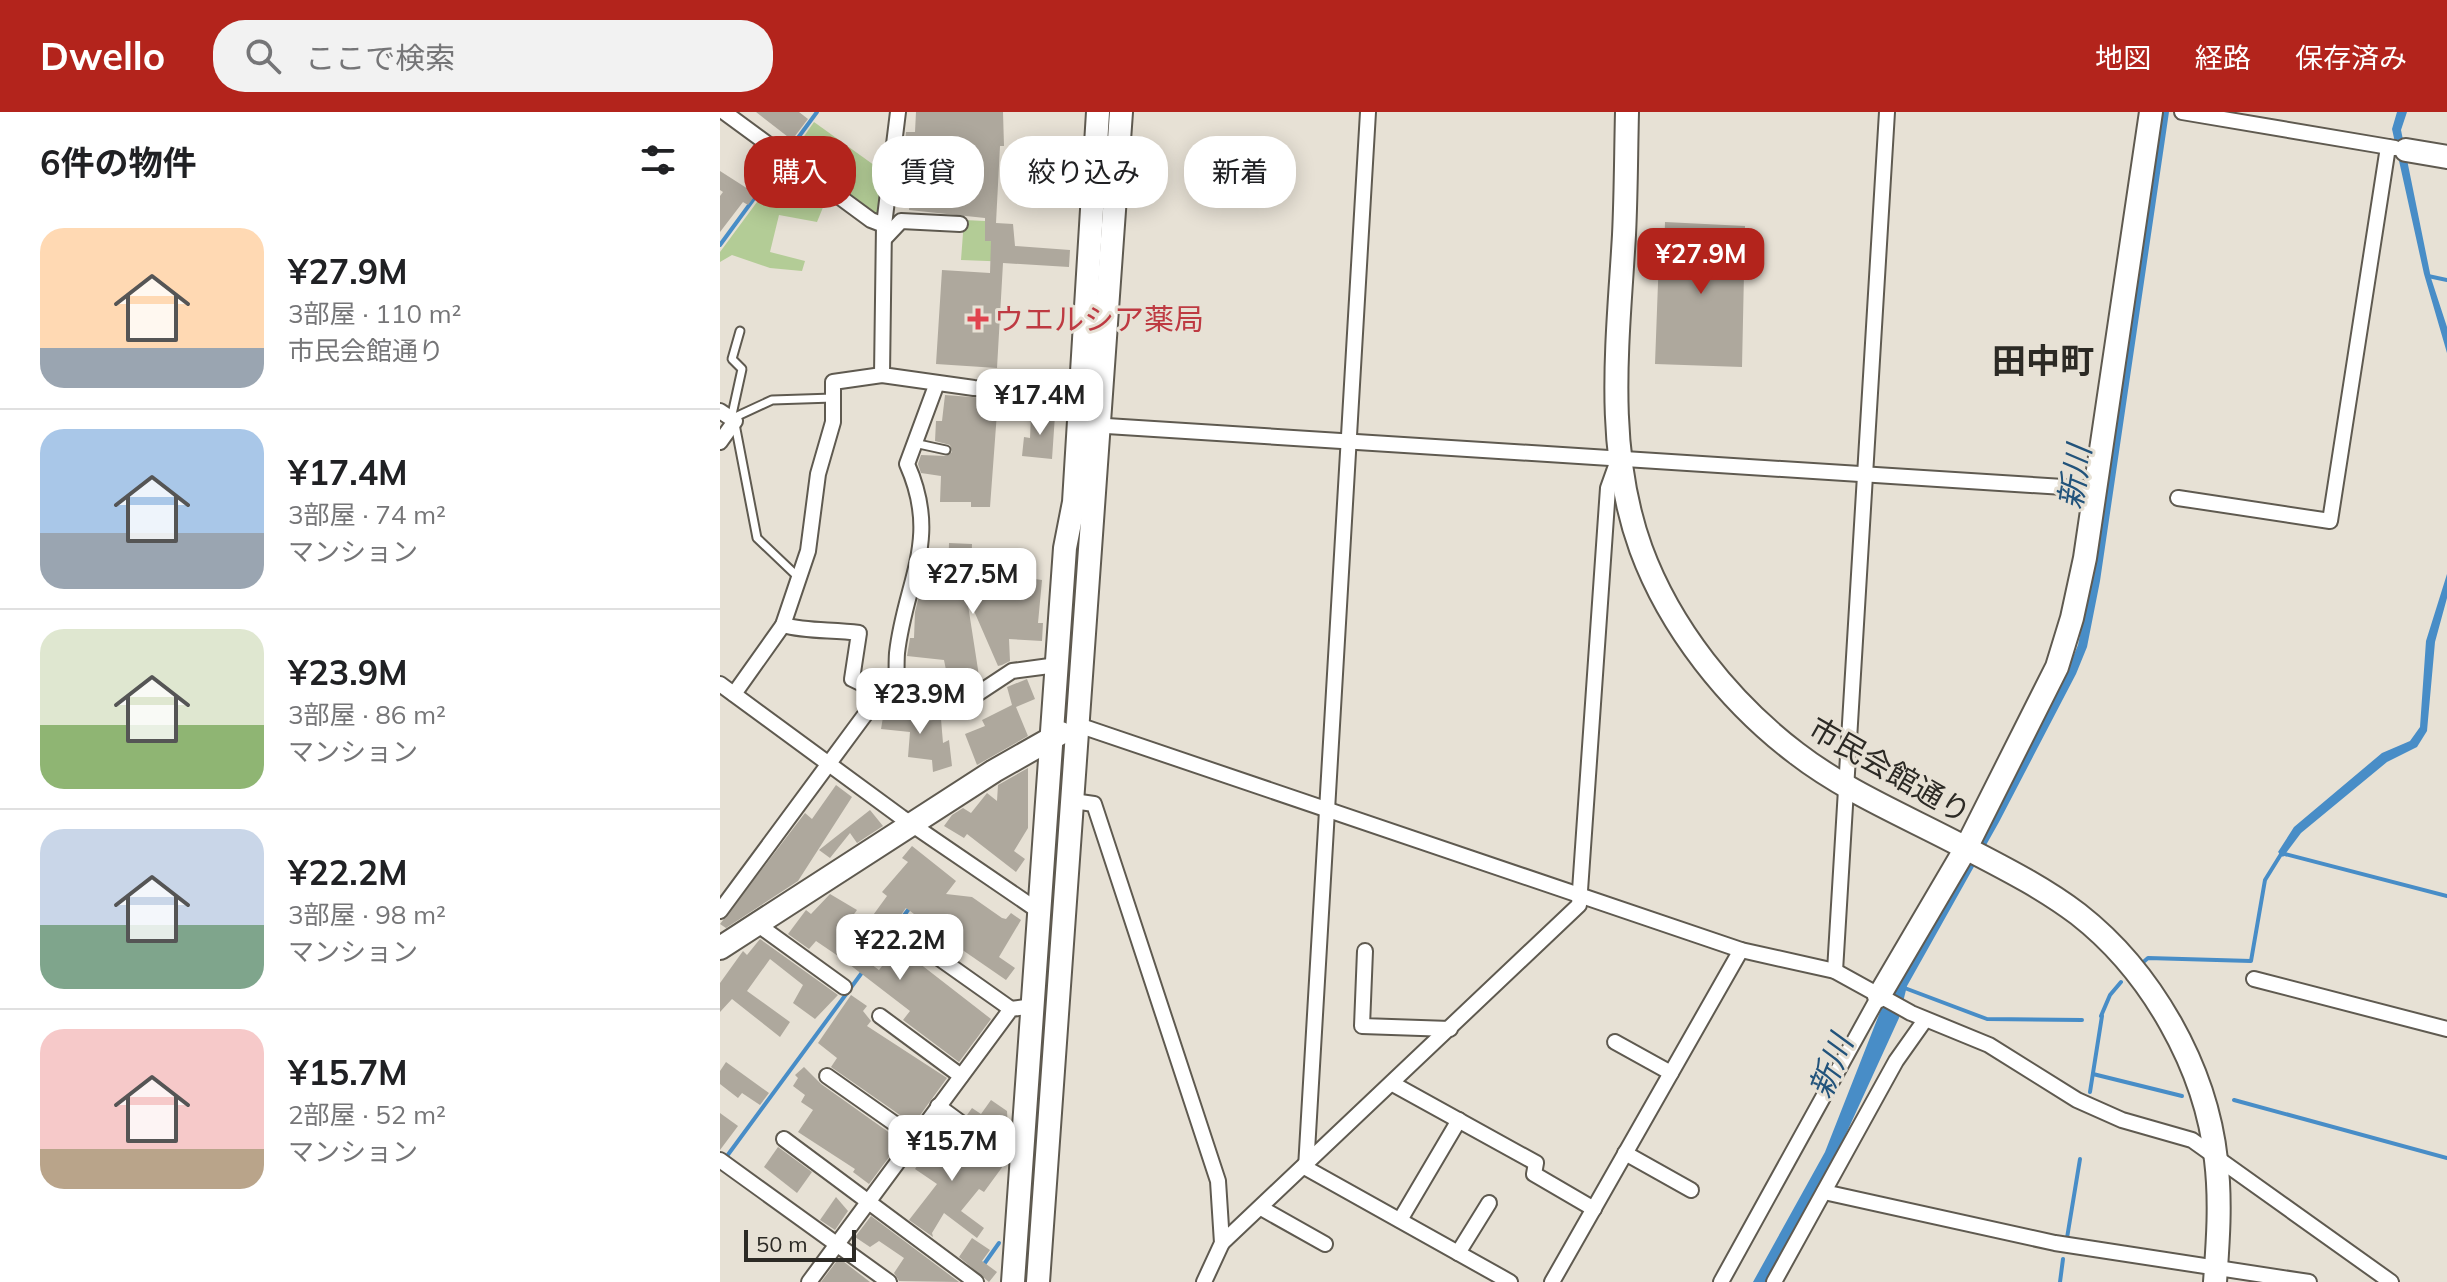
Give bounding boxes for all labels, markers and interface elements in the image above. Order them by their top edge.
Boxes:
search box [213,20,773,92]
text: Dwello [40,32,165,80]
icon: search [241,34,285,78]
text: ここで検索 [305,39,455,77]
text: 地図 [2095,40,2151,75]
text: 経路 [2195,40,2251,75]
text: 保存済み [2295,40,2407,75]
chip: 購入 [744,136,856,208]
chip: 賃貸 [872,136,984,208]
chip: 絞り込み [1000,136,1168,208]
chip: 新着 [1184,136,1296,208]
icon: filters [636,138,680,182]
text: 6件の物件 [40,141,196,184]
pin: ¥27.9M [1636,228,1766,296]
text: ¥27.9M [1655,237,1747,270]
text: ¥27.9M [288,250,408,293]
icon: home [104,260,200,356]
text: 3部屋 · 110 m² [288,297,461,330]
place label: ウエルシア薬局 [994,300,1204,338]
marker: ウエルシア薬局 [969,310,987,328]
text: 市民会館通り [288,334,444,367]
district label: 田中町 [1992,339,2094,382]
pin: ¥17.4M [975,369,1105,437]
text: ¥17.4M [994,378,1086,411]
water label: 新川 [2049,439,2099,512]
text: ¥17.4M [288,451,408,494]
icon: home [104,461,200,557]
text: 3部屋 · 74 m² [288,498,446,531]
text: マンション [288,535,418,568]
pin: ¥27.5M [908,548,1038,616]
text: ¥27.5M [927,557,1019,590]
text: ¥23.9M [288,651,408,694]
icon: home [104,661,200,757]
pin: ¥23.9M [855,668,985,736]
text: ¥23.9M [874,677,966,710]
text: 3部屋 · 86 m² [288,698,446,731]
street label: 市民会館通り [1803,709,1977,831]
text: マンション [288,735,418,768]
text: ¥22.2M [288,851,408,894]
icon: home [104,861,200,957]
text: 3部屋 · 98 m² [288,898,446,931]
pin: ¥22.2M [835,914,965,982]
text: ¥22.2M [854,923,946,956]
text: マンション [288,935,418,968]
water label: 新川 [1799,1026,1862,1103]
text: ¥15.7M [288,1051,408,1094]
icon: home [104,1061,200,1157]
text: 2部屋 · 52 m² [288,1098,446,1131]
pin: ¥15.7M [887,1115,1017,1183]
text: ¥15.7M [906,1124,998,1157]
text: マンション [288,1135,418,1168]
scale bar [744,1226,856,1262]
text: 50 m [756,1230,807,1258]

